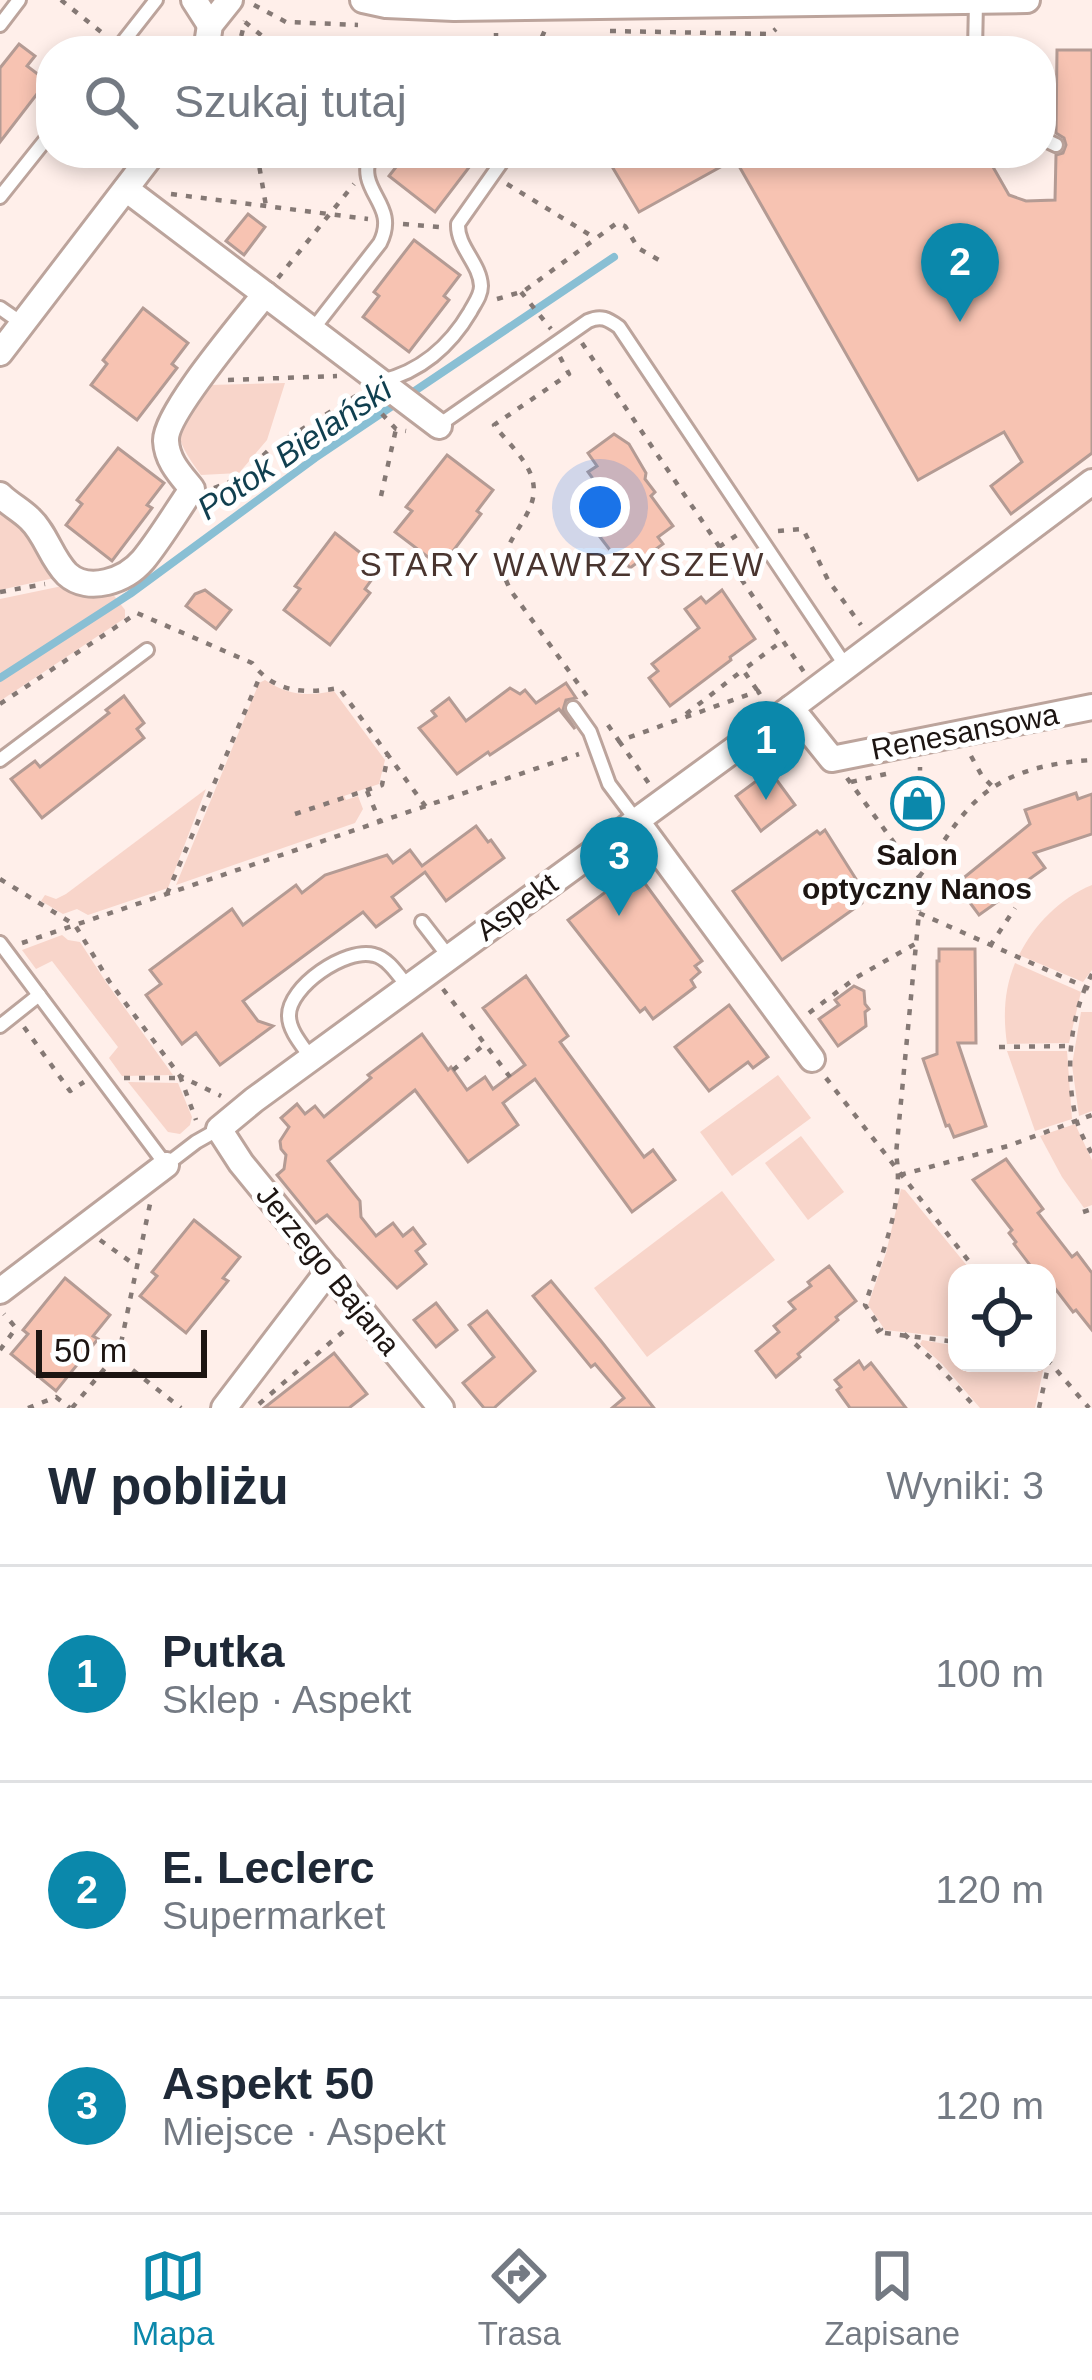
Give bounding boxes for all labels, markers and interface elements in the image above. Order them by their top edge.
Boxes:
search box [36,36,1056,168]
icon: search [78,69,144,135]
text: Szukaj tutaj [174,76,407,127]
pin: 2 [921,223,999,322]
water label: Potok Bielański [190,369,400,527]
your location [570,477,630,537]
district label: STARY WAWRZYSZEW [360,546,766,583]
street label: Renesansowa [868,697,1062,766]
pin: 1 [727,701,805,800]
shop icon: Salon optyczny Nanos [889,775,945,831]
pin: 3 [580,817,658,916]
place label: Salon optyczny Nanos [802,838,1032,905]
street label: Aspekt [470,866,564,947]
street label: Jerzego Bajana [250,1178,407,1361]
map controls [948,1264,1056,1372]
button: locate [948,1264,1056,1372]
scale bar [36,1324,207,1377]
text: 50 m [54,1332,127,1369]
text: W pobliżu [48,1458,289,1515]
text: Wyniki: 3 [886,1464,1044,1507]
text: Putka [162,1626,285,1677]
text: 1 [76,1652,98,1695]
text: 100 m [936,1652,1044,1695]
text: Sklep · Aspekt [162,1678,411,1721]
text: E. Leclerc [162,1842,375,1893]
text: 2 [76,1868,98,1911]
text: 120 m [936,1868,1044,1911]
text: Supermarket [162,1894,385,1937]
text: Aspekt 50 [162,2058,375,2109]
text: 3 [76,2084,98,2127]
text: 120 m [936,2084,1044,2127]
text: Miejsce · Aspekt [162,2110,446,2153]
tab: Mapa [132,2243,214,2353]
tab: Trasa [478,2243,561,2353]
tab: Zapisane [824,2243,960,2353]

